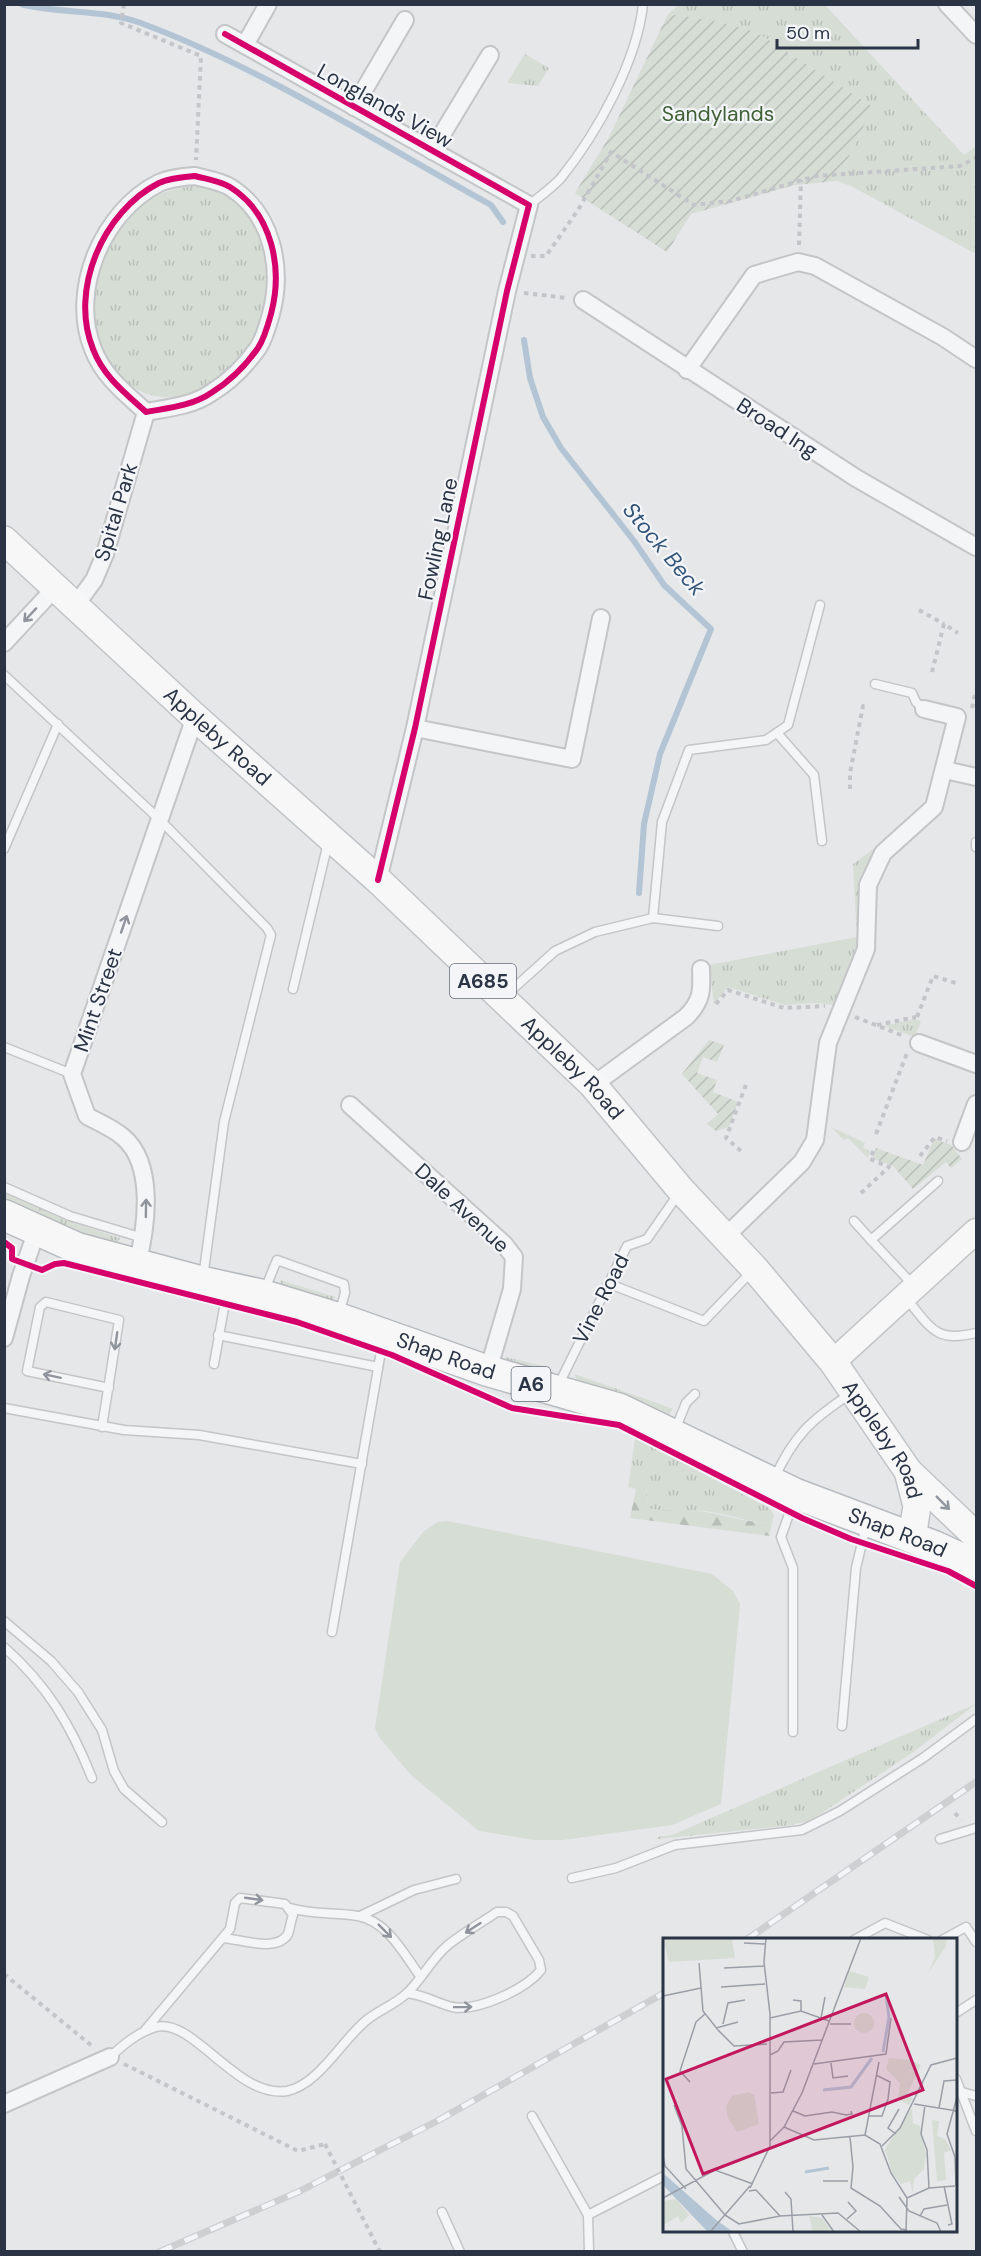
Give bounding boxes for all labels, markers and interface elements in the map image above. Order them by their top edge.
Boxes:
scale bar [777,12,918,50]
text: 50 m [786,21,830,45]
street label: Longlands View [312,57,458,155]
park label: Sandylands [662,100,774,128]
street label: Broad Ing [731,391,823,465]
street label: Spital Park [88,459,144,565]
street label: Fowling Lane [411,475,465,603]
water label: Stock Beck [616,496,712,603]
one-way arrow [23,607,37,622]
street label: Appleby Road [158,681,277,792]
one-way arrow [119,915,130,934]
street label: Mint Street [67,944,129,1056]
road number: A685 [450,964,516,998]
street label: Appleby Road [515,1010,630,1126]
street label: Dale Avenue [409,1157,515,1259]
one-way arrow [140,1198,151,1218]
street label: Vine Road [566,1249,636,1349]
street label: Shap Road [393,1326,499,1386]
one-way arrow [110,1331,121,1350]
road number: A6 [512,1367,550,1401]
one-way arrow [42,1370,62,1381]
street label: Appleby Road [836,1375,929,1502]
one-way arrow [935,1495,950,1510]
street label: Shap Road [844,1501,951,1564]
one-way arrow [243,1894,263,1905]
one-way arrow [377,1923,392,1938]
one-way arrow [465,1923,482,1935]
inset map [663,1938,957,2232]
one-way arrow [453,2001,473,2013]

